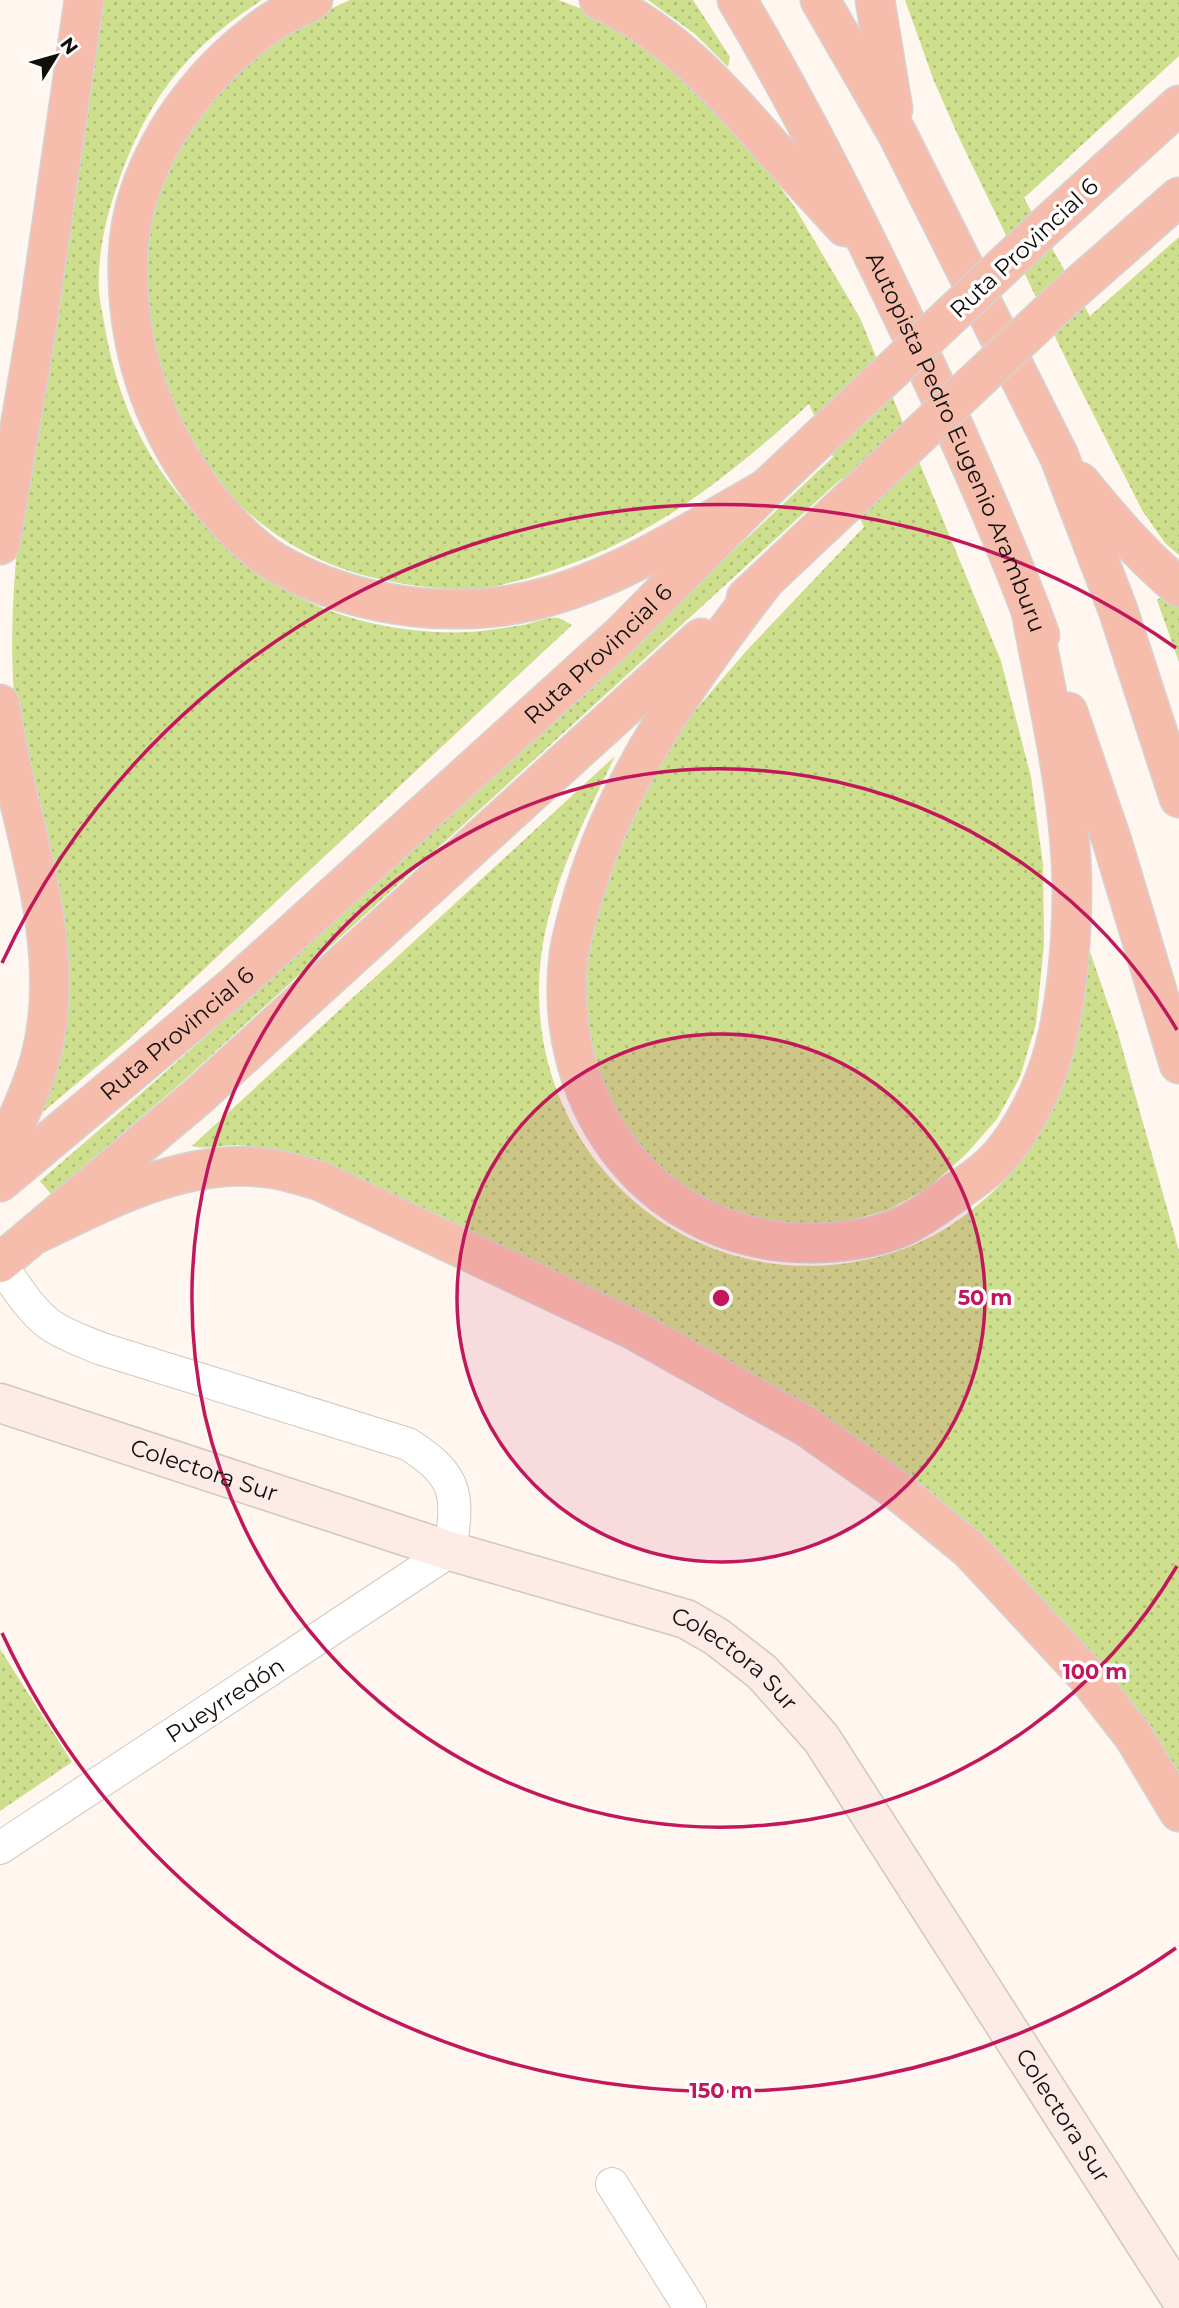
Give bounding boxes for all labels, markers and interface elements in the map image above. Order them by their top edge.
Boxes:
north arrow [21,21,91,91]
text: N [55,33,83,59]
street label: Ruta Provincial 6 [944,172,1104,324]
street label: Autopista Pedro Eugenio Aramburu [860,247,1052,636]
street label: Ruta Provincial 6 [518,578,678,730]
street label: Ruta Provincial 6 [94,961,260,1106]
text: 50 m [958,1285,1012,1310]
centre of rings [709,1286,733,1310]
street label: Colectora Sur [127,1433,282,1507]
street label: Colectora Sur [669,1602,803,1716]
street label: Pueyrredón [161,1651,289,1749]
text: 100 m [1063,1659,1127,1684]
street label: Colectora Sur [1010,2043,1116,2187]
text: 150 m [690,2078,752,2103]

